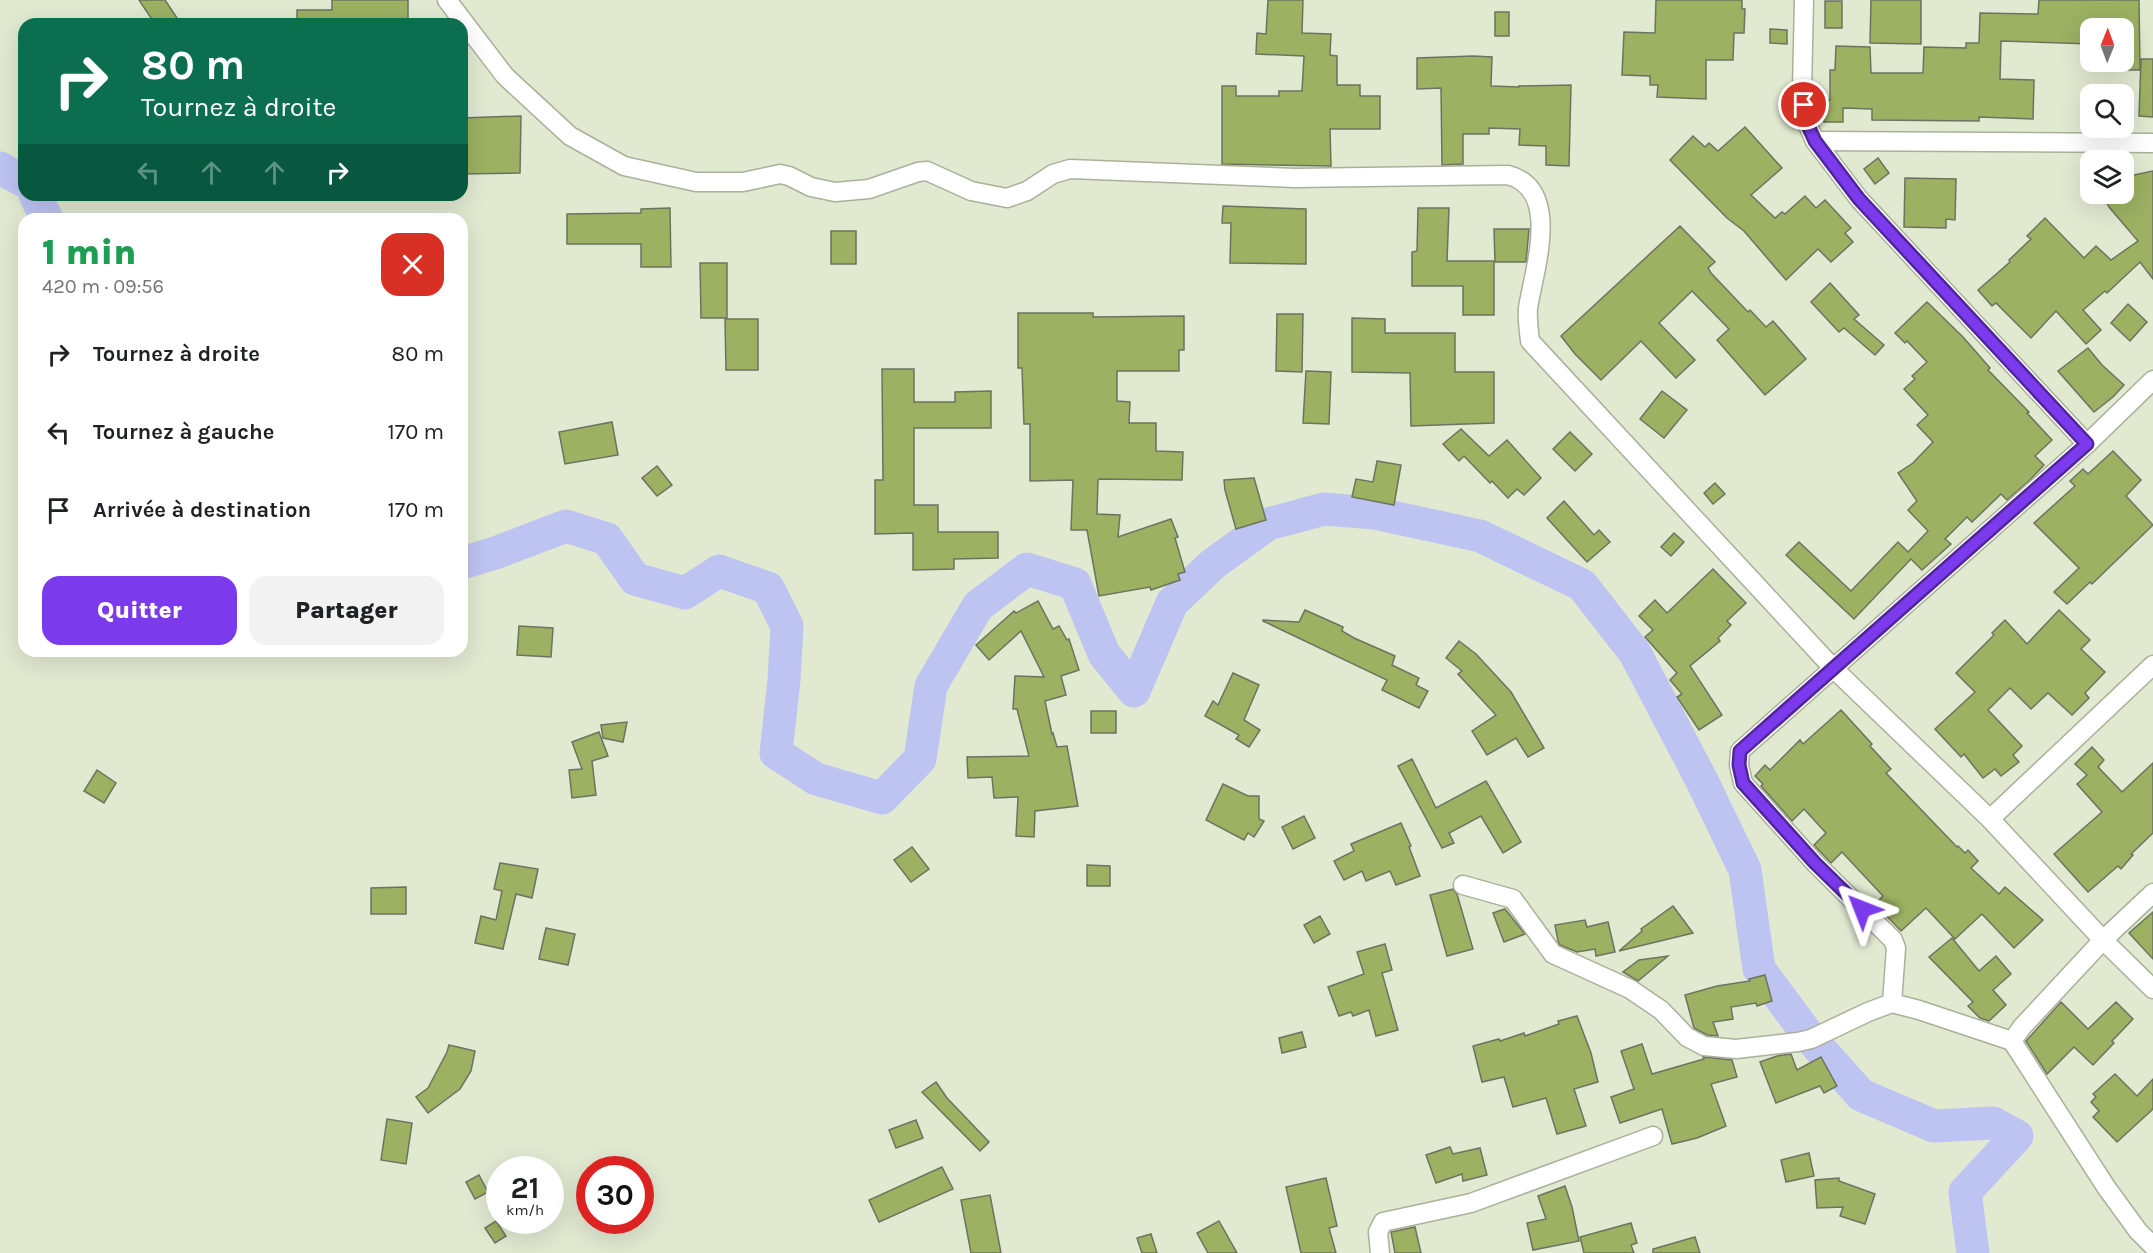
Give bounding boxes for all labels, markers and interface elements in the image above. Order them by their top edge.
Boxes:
north arrow [2080,18,2134,72]
map controls [2080,18,2134,204]
text: 80 m [141,40,245,90]
icon: right [42,42,120,120]
pin [1778,79,1829,130]
button: search [2080,84,2134,138]
icon: arrive [1787,88,1820,121]
text: Tournez à droite [141,91,336,123]
button: layers [2080,150,2134,204]
icon: left [132,156,165,189]
icon: ahead [195,156,228,189]
icon: ahead [258,156,291,189]
icon: right [321,156,354,189]
text: 1 min [42,231,136,273]
button: close [381,233,444,296]
text: 420 m · 09:56 [42,275,164,298]
icon: right [42,338,75,371]
text: Tournez à droite [93,341,260,367]
text: 80 m [392,341,444,367]
icon: left [42,416,75,449]
text: Tournez à gauche [93,419,274,445]
text: 170 m [388,419,444,445]
icon: arrive [42,494,75,527]
text: Arrivée à destination [93,497,311,523]
text: 170 m [388,497,444,523]
button: Quitter [42,576,237,645]
button: Partager [249,576,444,645]
position arrow [1830,877,1894,941]
speed limit sign: 30 [576,1156,654,1234]
text: 21 [511,1170,539,1206]
text: km/h [506,1201,544,1219]

